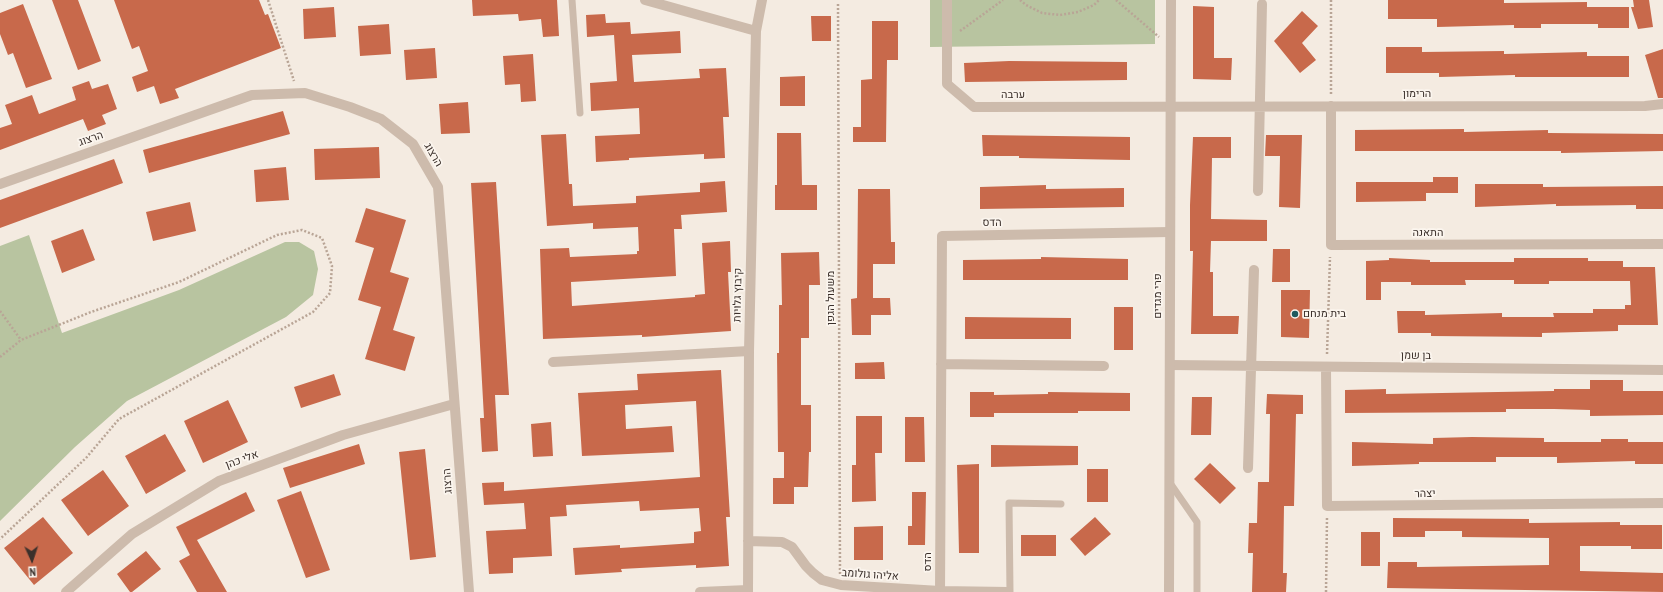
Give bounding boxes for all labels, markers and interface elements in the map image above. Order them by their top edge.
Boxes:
street label: הרימון [1403,87,1431,101]
street label: ערבה [1001,88,1025,102]
street label: הרצוג [77,129,105,149]
street label: הרצוג [421,141,445,169]
street label: הדס [982,216,1002,230]
street label: התאנה [1413,226,1443,240]
street label: קיבוץ גלויות [731,268,745,322]
street label: משעול הגפן [824,271,838,325]
street label: פרי מגדים [1151,273,1165,319]
place label: בית מנחם [1303,307,1346,321]
marker: בית מנחם [1290,309,1300,319]
street label: בן שמן [1401,349,1431,363]
street label: אלי כהן [224,448,260,472]
street label: הרצוג [441,468,455,494]
street label: יצהר [1414,487,1436,501]
north arrow [12,540,52,580]
street label: הדס [921,552,935,572]
text: N [29,565,36,579]
street label: אליהו גולומב [841,566,899,584]

